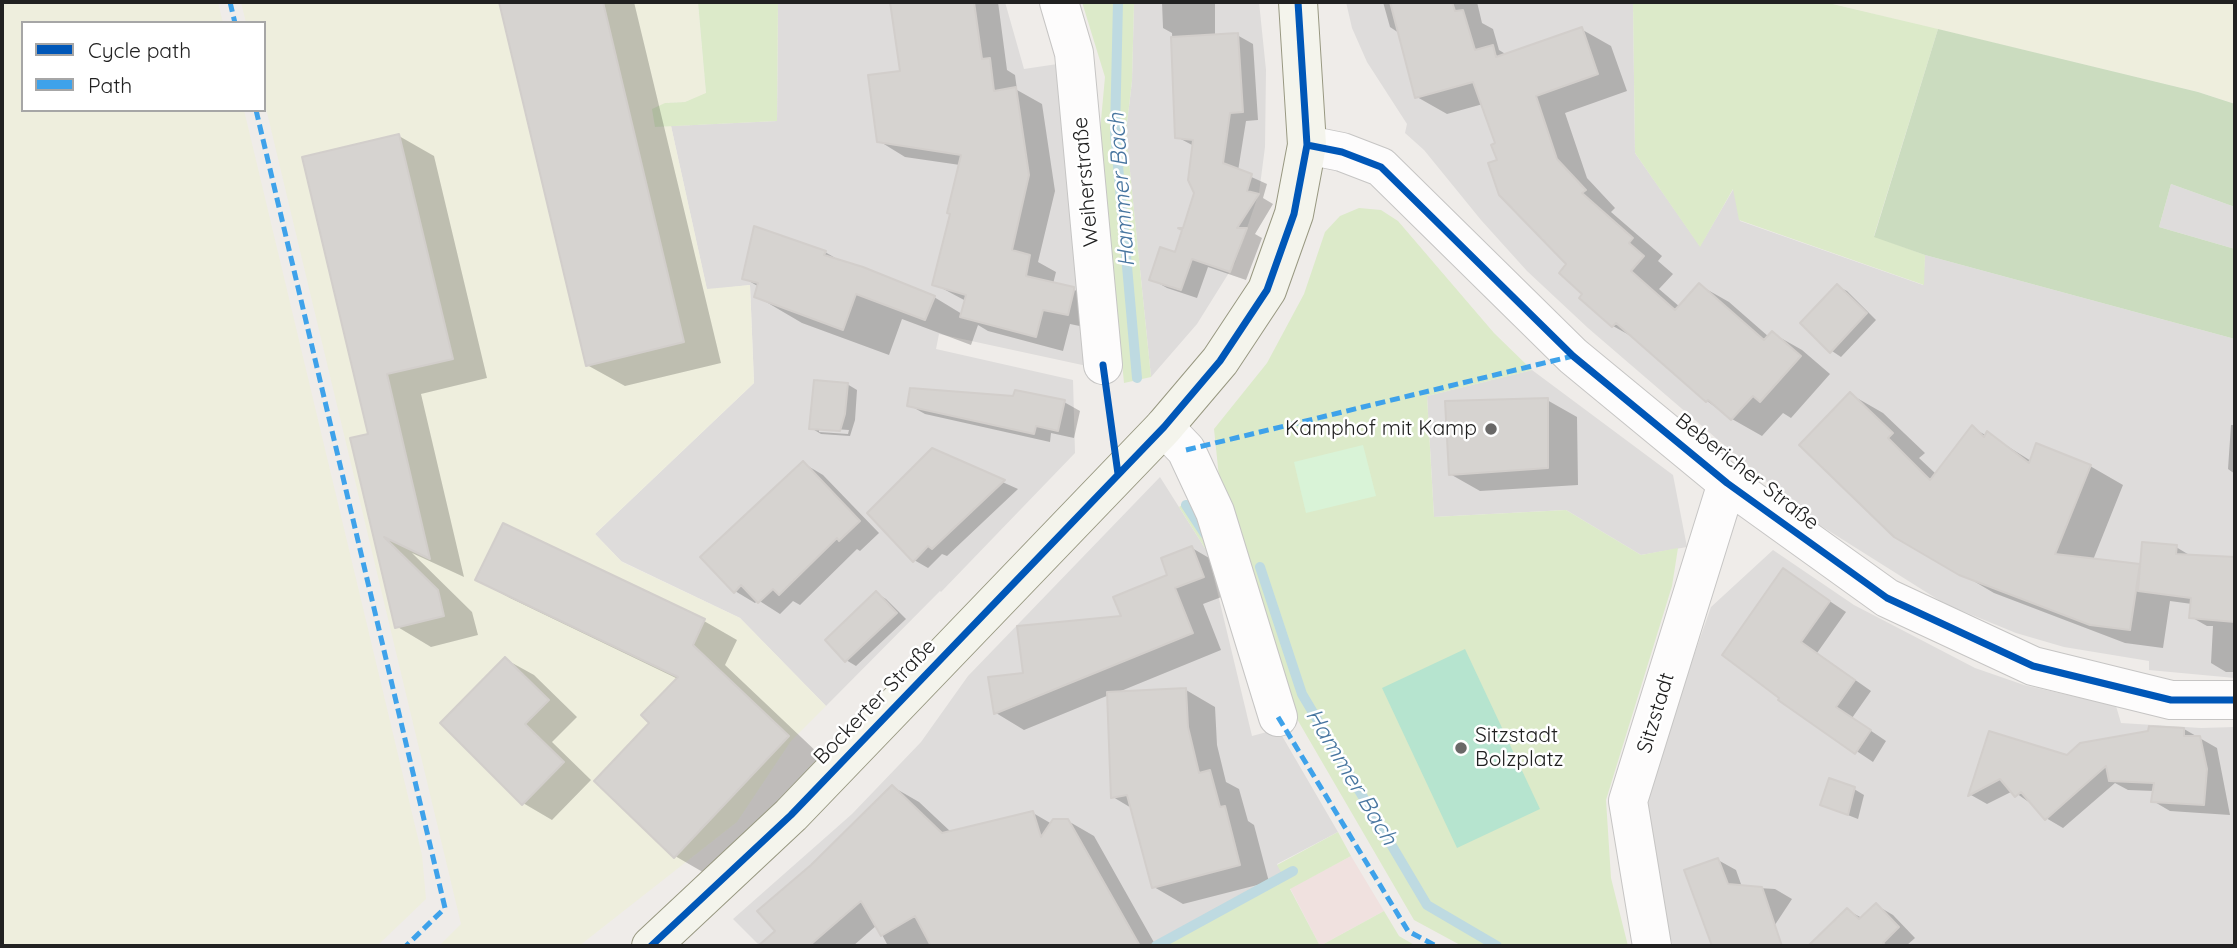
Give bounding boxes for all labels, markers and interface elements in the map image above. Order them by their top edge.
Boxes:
legend [21,21,266,112]
text: Cycle path [88,37,191,63]
text: Path [88,72,132,98]
water label: Hammer Bach [1103,112,1141,268]
street label: Weiherstraße [1068,116,1104,248]
street label: Bebericher Straße [1670,408,1824,536]
place label: Kamphof mit Kamp [1285,416,1477,442]
marker: Kamphof mit Kamp [1483,421,1499,437]
street label: Bockerter Straße [809,634,941,770]
street label: Sitzstadt [1632,670,1680,756]
water label: Hammer Bach [1299,704,1403,850]
place label: Sitzstadt Bolzplatz [1475,723,1564,773]
marker: Sitzstadt Bolzplatz [1453,740,1469,756]

